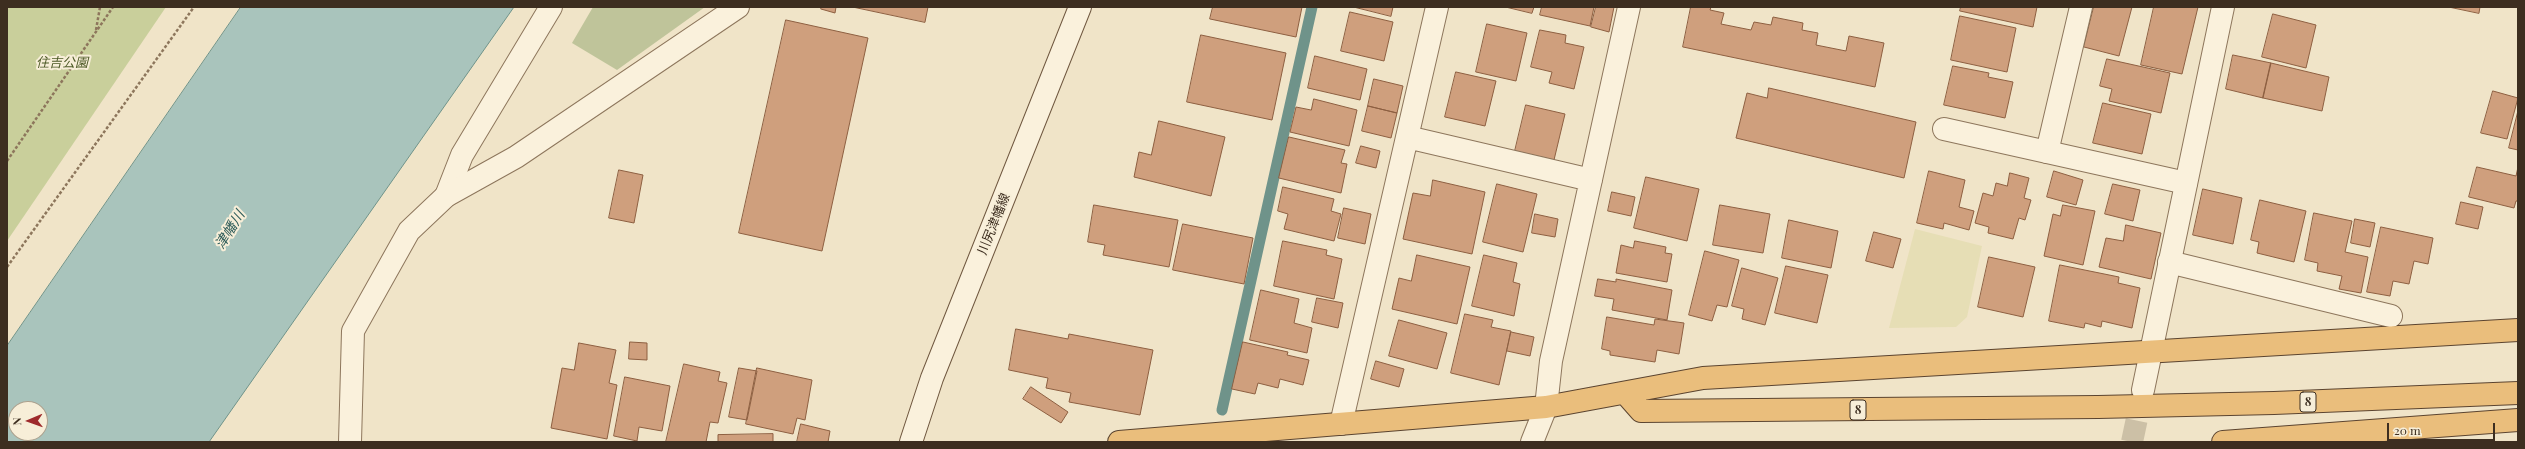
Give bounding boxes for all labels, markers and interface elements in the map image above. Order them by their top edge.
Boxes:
park label: 住吉公園 [36,55,88,71]
street label: 川尻津幡線 [975,191,1013,257]
water label: 津幡川 [212,208,248,252]
road number: 8 [2300,392,2316,412]
road number: 8 [1850,400,1866,420]
north arrow [8,401,48,441]
scale bar [2389,415,2497,441]
text: N [9,417,24,426]
text: 20 m [2394,422,2421,438]

